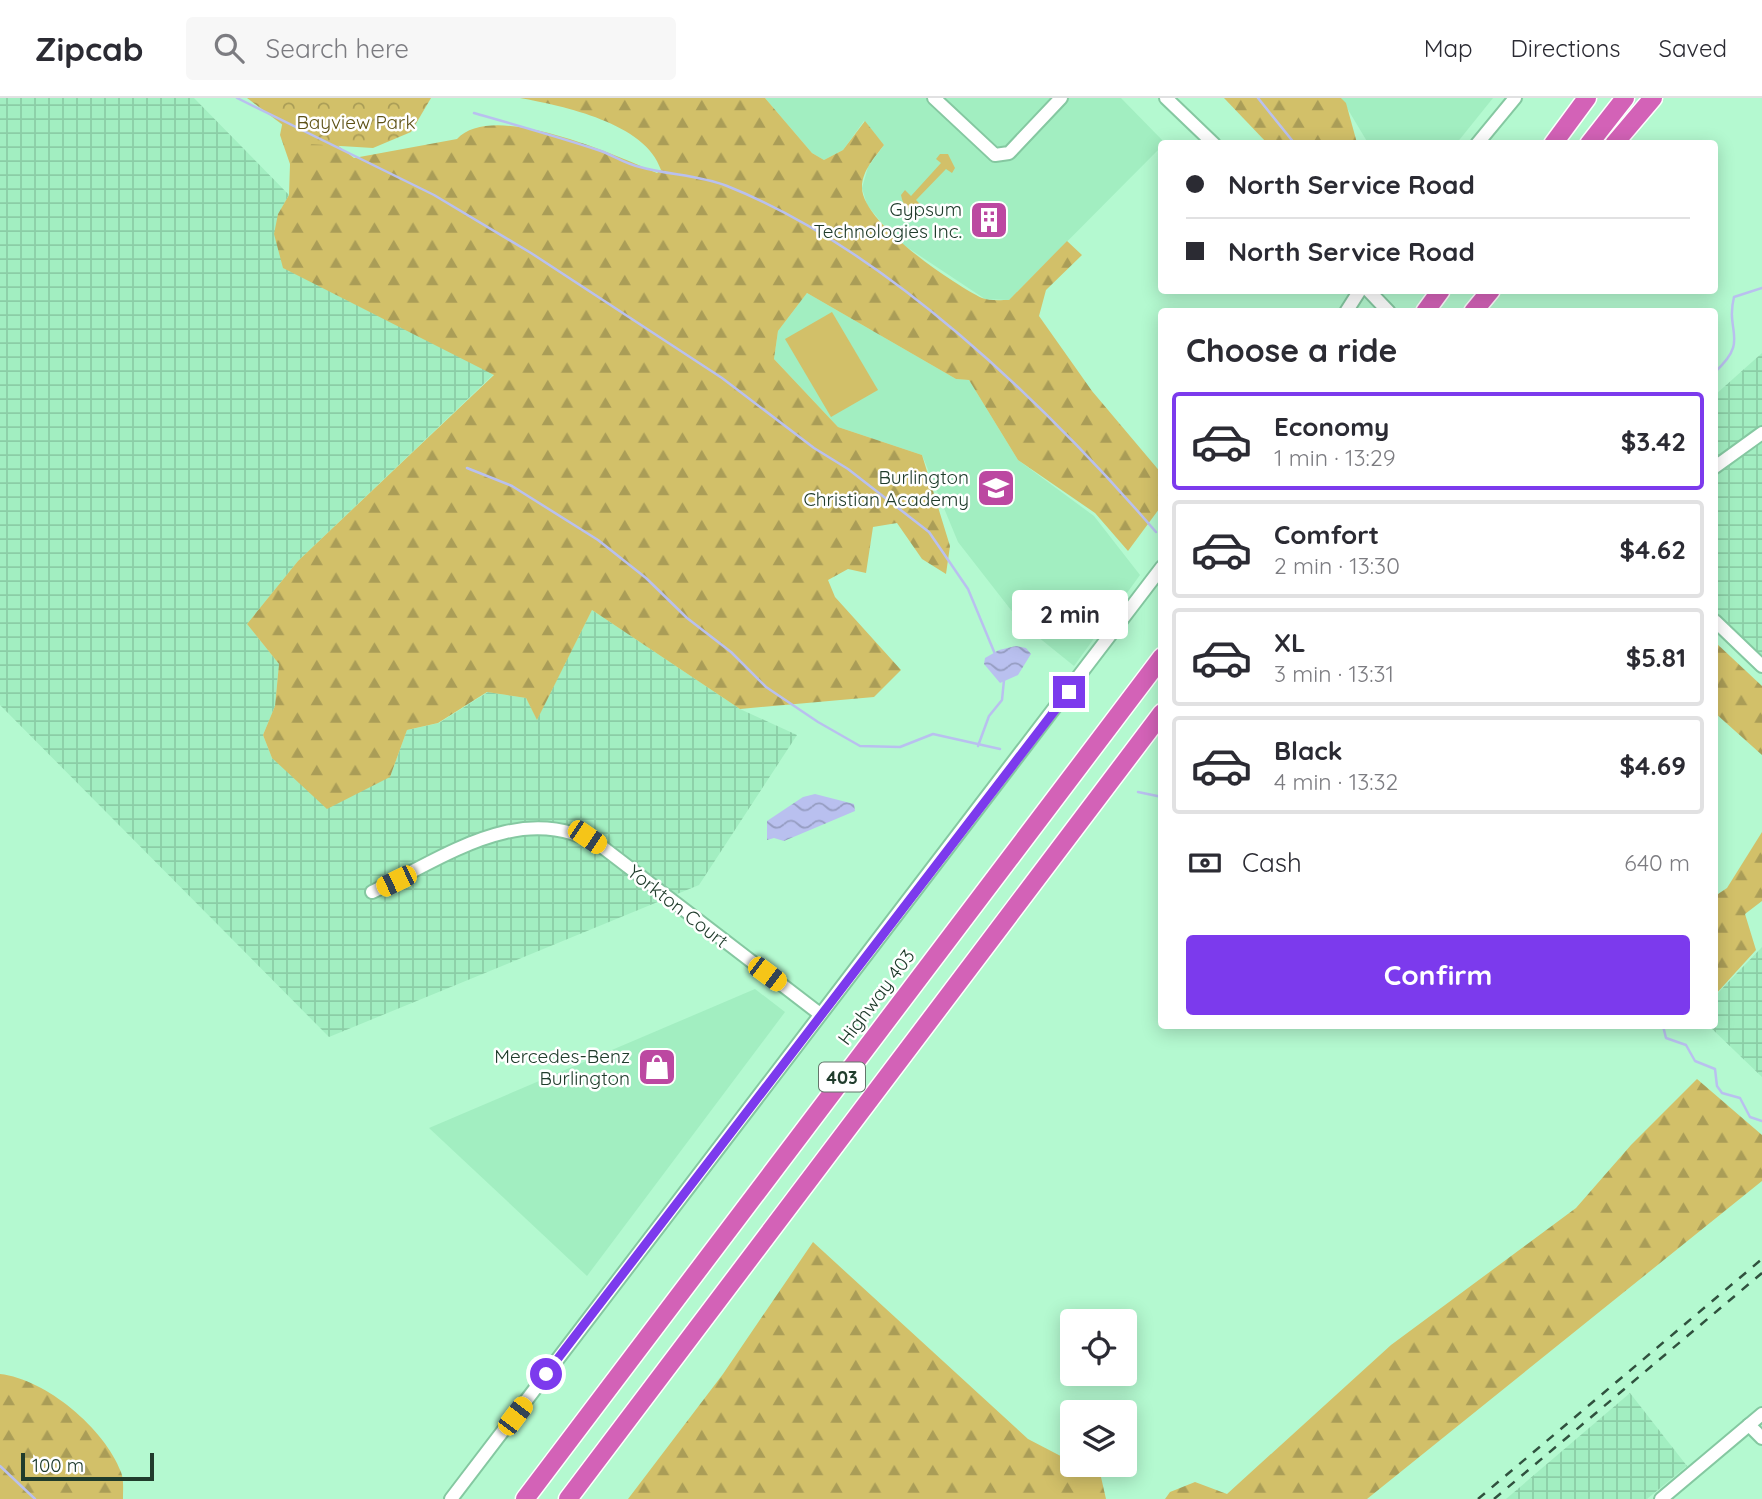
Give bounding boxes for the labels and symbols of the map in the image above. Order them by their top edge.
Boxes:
park label: Bayview Park [296,110,416,134]
place label: Gypsum Technologies Inc. [814,197,962,243]
building icon: Gypsum Technologies Inc. [968,199,1010,241]
place label: Burlington Christian Academy [803,465,969,511]
school or university icon: Burlington Christian Academy [975,467,1017,509]
callout: 2 min [1011,590,1127,640]
route end [1053,676,1085,708]
car [564,817,611,857]
street label: Yorkton Court [623,859,733,953]
car [373,862,420,900]
street label: Highway 403 [832,944,920,1050]
car [744,953,791,995]
place label: Mercedes-Benz Burlington [494,1044,630,1090]
shop icon: Mercedes-Benz Burlington [636,1046,678,1088]
road number: 403 [819,1062,865,1092]
route start [530,1358,562,1390]
car [494,1393,537,1439]
scale bar [21,1450,154,1482]

